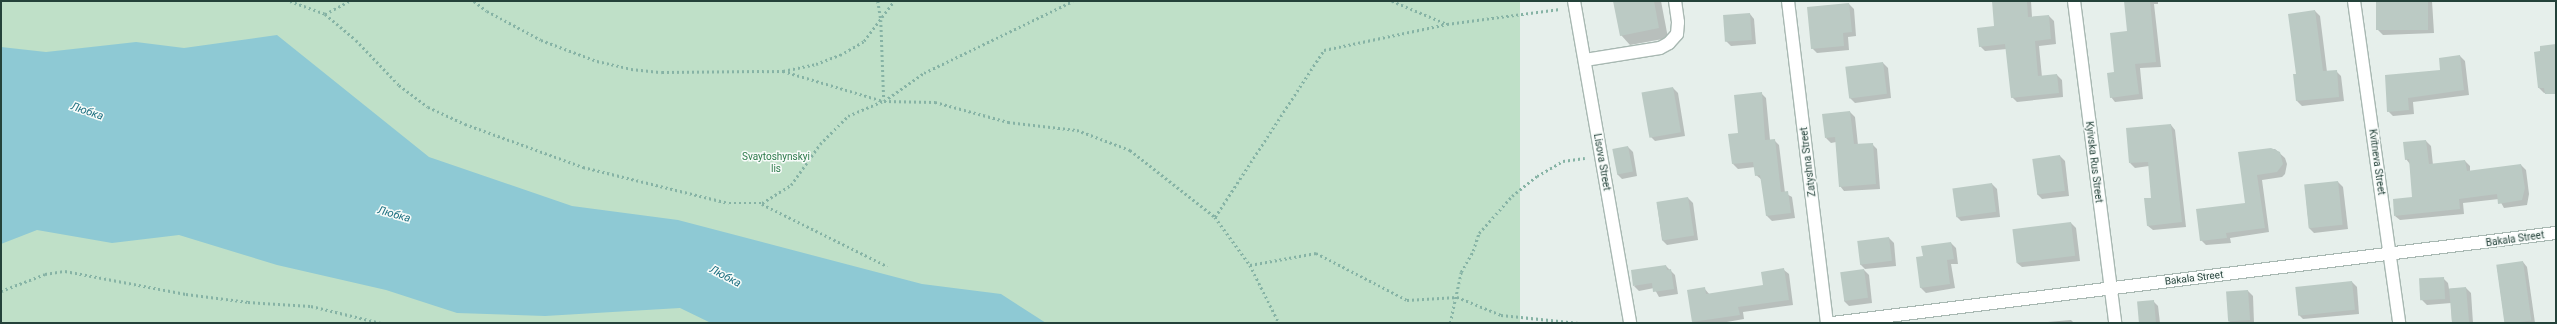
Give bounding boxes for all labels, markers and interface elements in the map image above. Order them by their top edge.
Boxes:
water label: Любка [69,100,105,124]
street label: Kyivska Rus Street [2083,121,2105,203]
street label: Zatyshna Street [1798,127,1818,197]
street label: Kvitneva Street [2366,128,2388,196]
street label: Lisova Street [1591,133,1613,191]
park label: Svaytoshynskyi lis [742,150,810,174]
water label: Любка [376,204,412,226]
street label: Bakala Street [2485,229,2545,249]
water label: Любка [707,263,743,291]
street label: Bakala Street [2164,268,2224,288]

